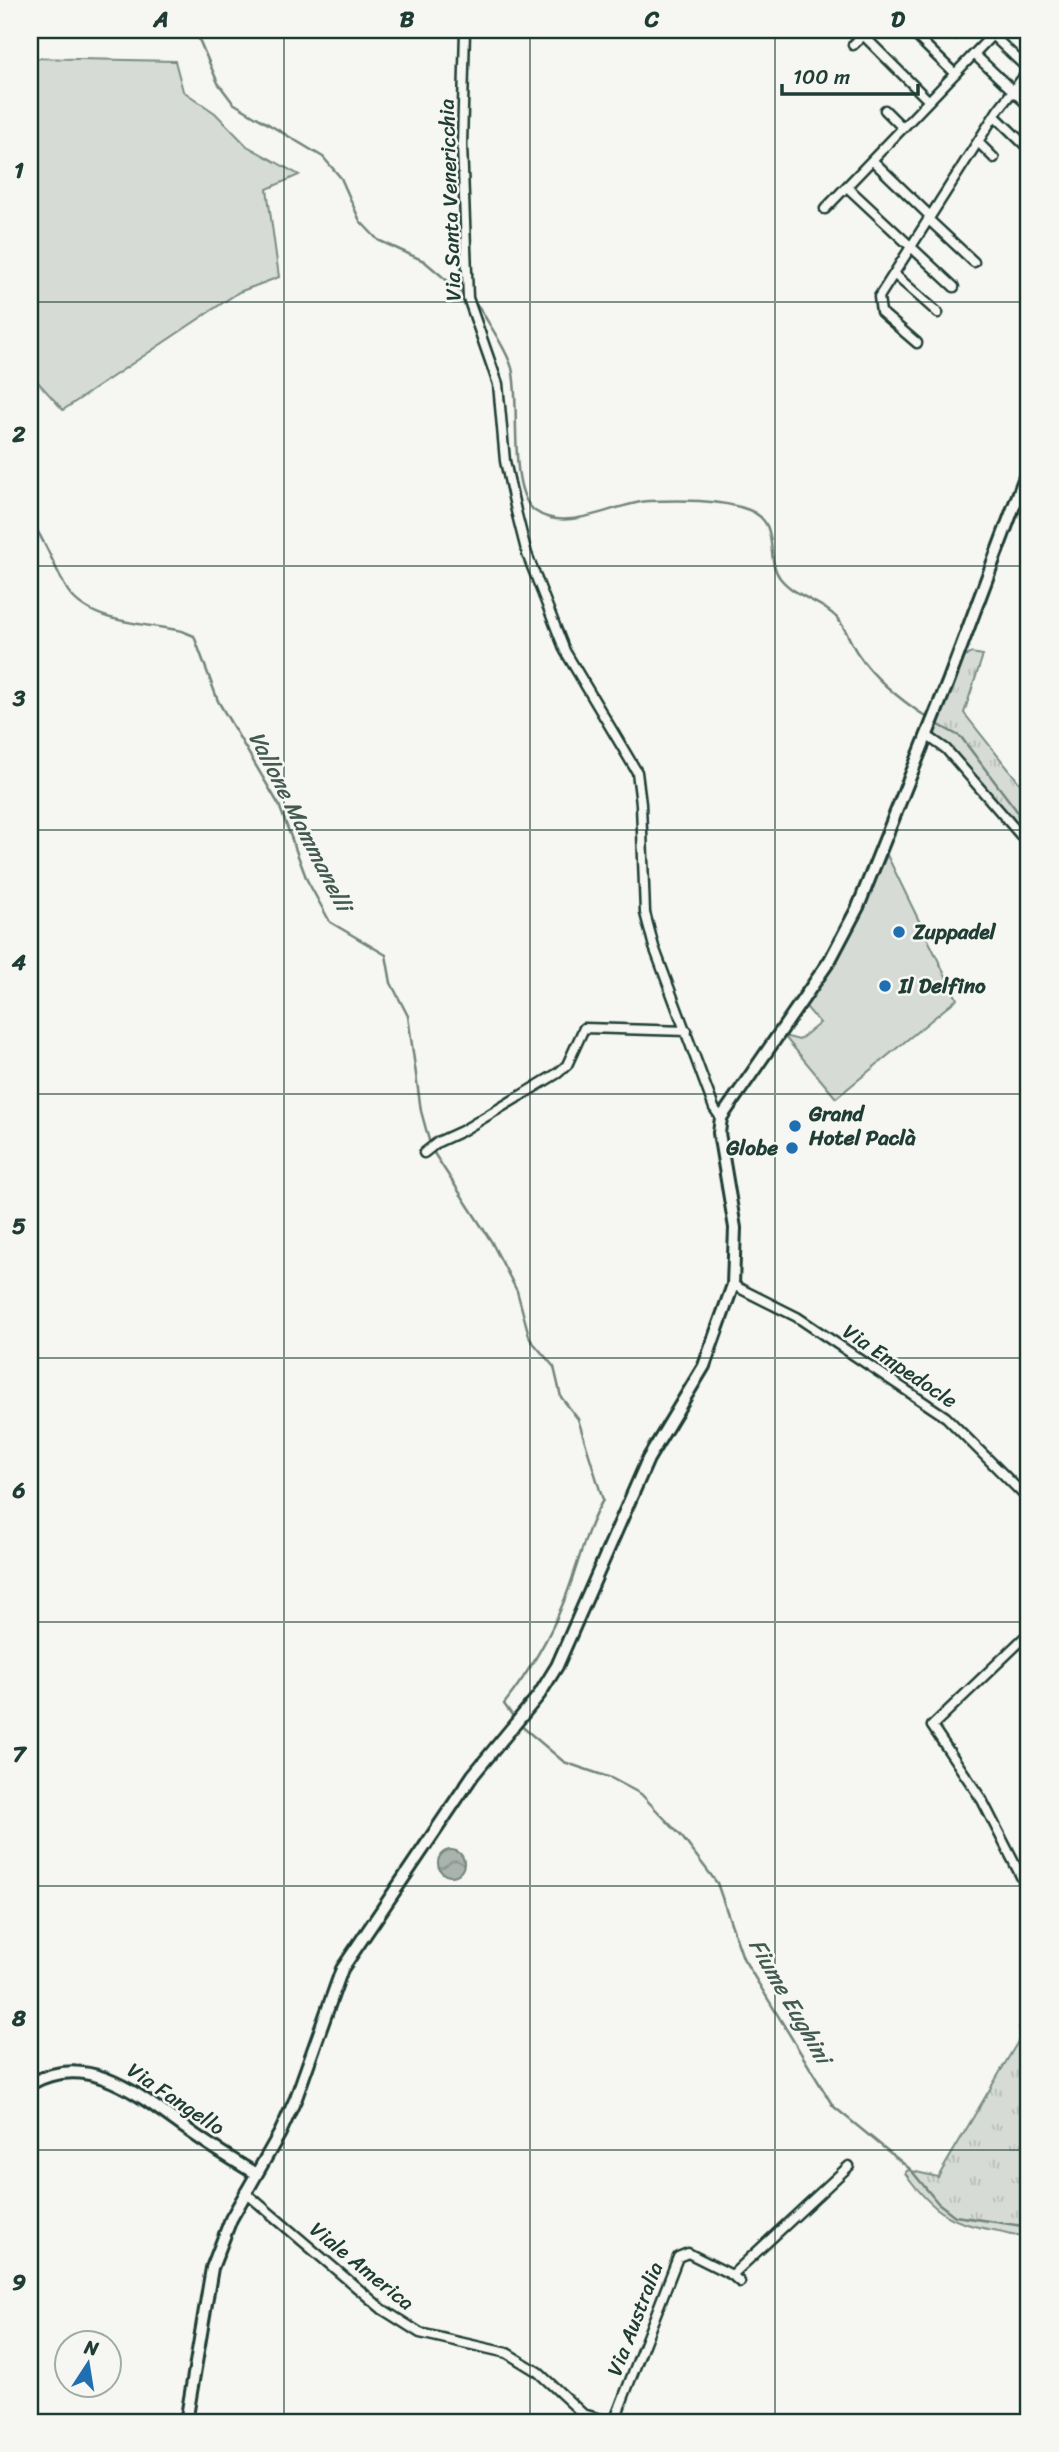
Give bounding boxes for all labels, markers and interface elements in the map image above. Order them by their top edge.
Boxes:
text: A [152,0,169,40]
text: B [400,0,415,40]
text: C [644,0,660,40]
text: D [891,0,906,40]
scale bar [782,52,919,96]
text: 100 m [793,58,850,96]
street label: Via Santa Venericchia [427,98,473,302]
text: 1 [14,150,24,191]
text: 2 [11,414,26,455]
text: 3 [12,678,26,719]
water label: Vallone Mammanelli [237,723,365,923]
place label: Zuppadel [912,913,997,951]
marker: Zuppadel [891,924,907,940]
text: 4 [11,942,27,983]
place label: Il Delfino [898,967,986,1005]
marker: Il Delfino [877,978,893,994]
place label: Grand Hotel Paclà [808,1095,916,1157]
marker: Grand Hotel Paclà [787,1118,803,1134]
place label: Globe [725,1129,778,1167]
marker: Globe [784,1140,800,1156]
text: 5 [12,1206,26,1247]
street label: Via Empedocle [835,1313,966,1419]
text: 6 [11,1470,26,1511]
text: 7 [12,1734,27,1775]
water label: Fiume Eughini [737,1930,845,2076]
text: 8 [11,1998,26,2039]
street label: Via Fangello [119,2052,233,2146]
street label: Viale America [301,2211,423,2321]
street label: Via Australia [596,2256,674,2382]
text: 9 [12,2262,26,2303]
north arrow [52,2330,122,2400]
text: N [81,2330,102,2366]

